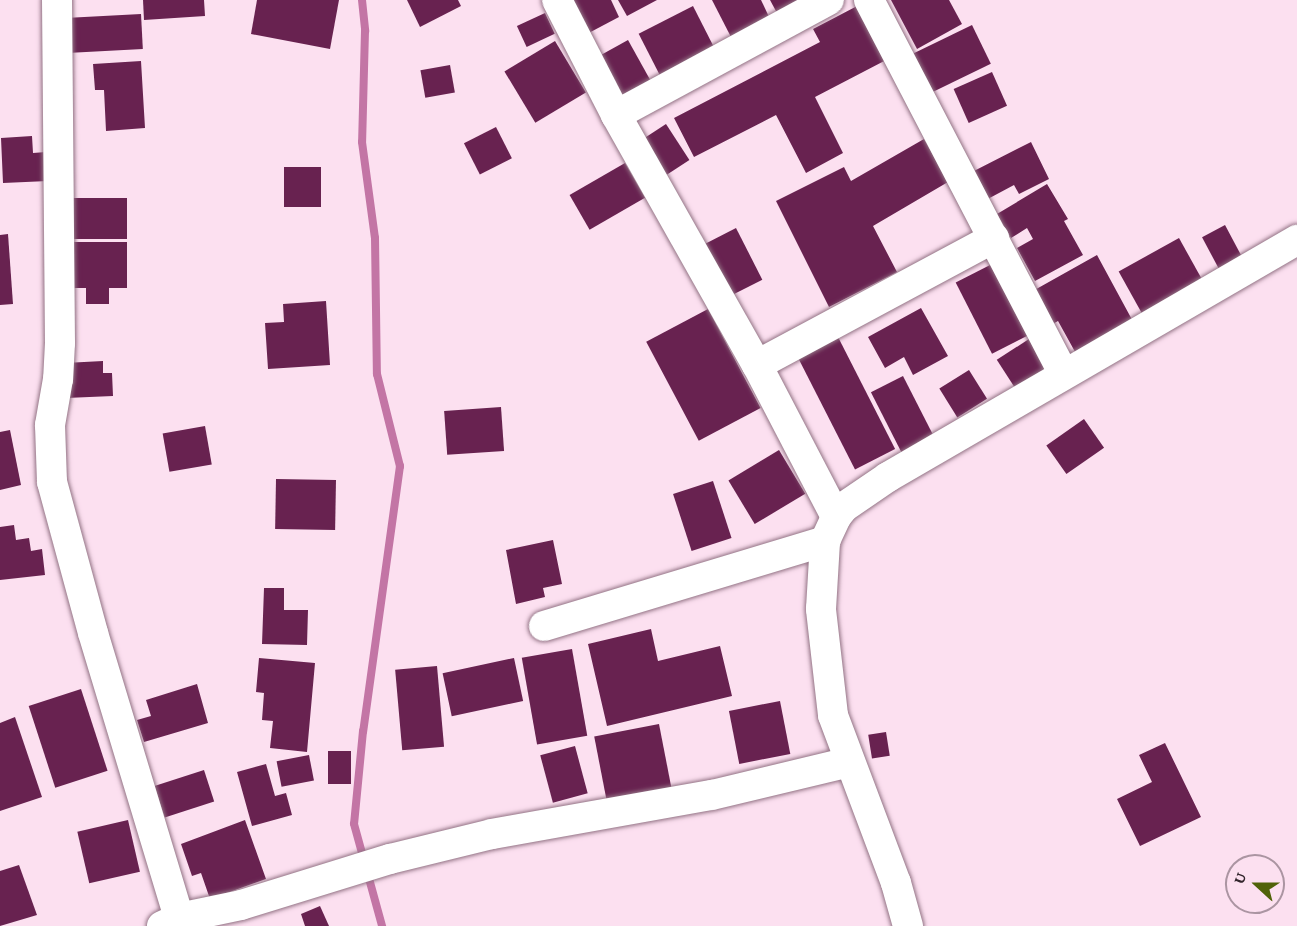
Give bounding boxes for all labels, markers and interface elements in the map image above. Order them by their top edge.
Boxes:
north arrow [1225,854,1285,914]
text: U [1230,870,1249,886]

